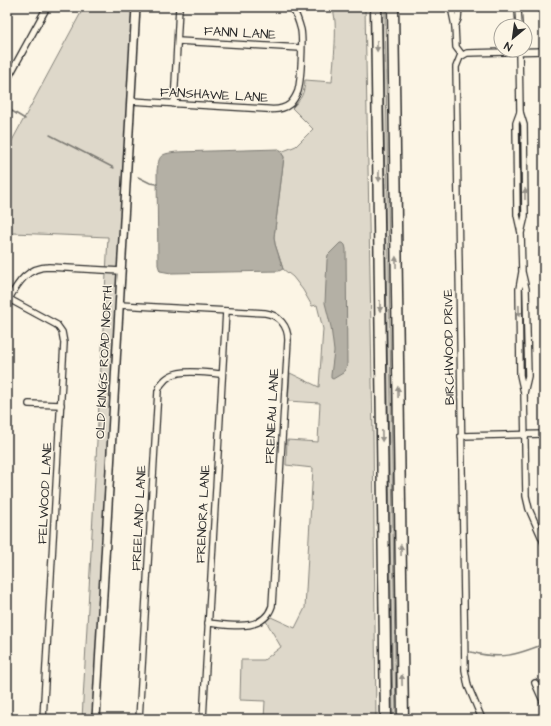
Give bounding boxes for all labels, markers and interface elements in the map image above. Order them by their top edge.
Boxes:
north arrow [493,18,533,58]
street label: FANN LANE [204,22,277,44]
text: N [502,38,515,55]
one-way arrow [374,40,380,53]
street label: FANSHAWE LANE [159,83,269,107]
one-way arrow [375,170,382,182]
one-way arrow [522,187,528,200]
one-way arrow [393,256,400,268]
street label: OLD KINGS ROAD NORTH [91,285,117,439]
street label: BIRCHWOOD DRIVE [439,288,459,405]
one-way arrow [377,300,384,312]
one-way arrow [516,305,523,317]
street label: FRENEAU LANE [261,367,284,464]
one-way arrow [395,385,401,398]
one-way arrow [379,430,385,443]
street label: FELWOOD LANE [33,441,57,544]
street label: FREELAND LANE [127,464,151,571]
street label: FRENORA LANE [191,464,215,564]
one-way arrow [397,544,404,556]
one-way arrow [399,673,405,686]

